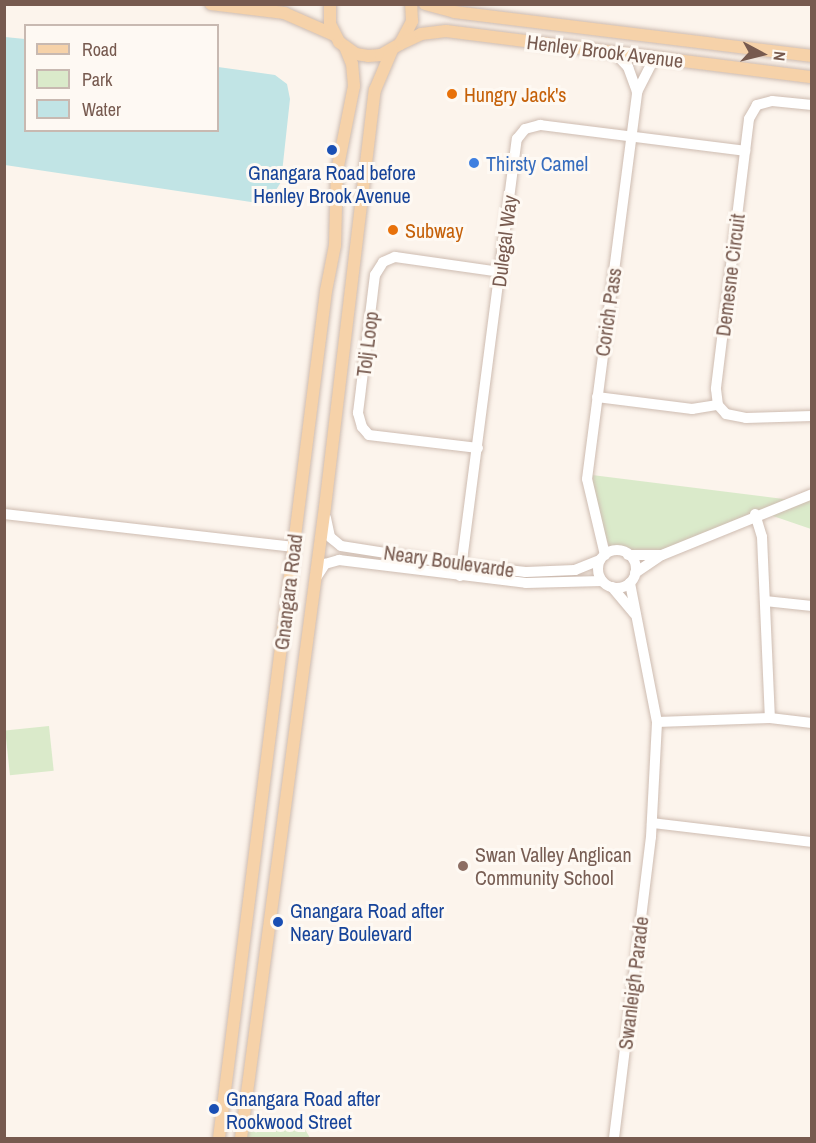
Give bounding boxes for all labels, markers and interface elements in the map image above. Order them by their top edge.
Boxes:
legend [24,24,219,132]
north arrow [732,24,792,84]
street label: Henley Brook Avenue [525,29,685,73]
text: Road [82,37,117,62]
text: N [768,50,791,62]
text: Park [82,67,112,92]
place label: Hungry Jack's [464,82,566,106]
marker: Hungry Jack's [445,87,459,101]
text: Water [82,97,121,122]
marker: Gnangara Road before Henley Brook Avenue [325,143,339,157]
place label: Thirsty Camel [486,151,588,175]
marker: Thirsty Camel [467,156,481,170]
place label: Gnangara Road before Henley Brook Avenue [248,160,416,207]
street label: Dulegal Way [486,194,522,288]
street label: Demesne Circuit [711,212,749,338]
place label: Subway [405,218,463,242]
marker: Subway [386,223,400,237]
street label: Corich Pass [590,266,626,358]
street label: Tolj Loop [351,310,383,378]
street label: Gnangara Road [269,533,307,651]
street label: Neary Boulevarde [382,540,516,582]
place label: Swan Valley Anglican Community School [475,843,632,890]
marker: Swan Valley Anglican Community School [456,859,470,873]
place label: Gnangara Road after Neary Boulevard [290,898,444,945]
marker: Gnangara Road after Neary Boulevard [271,915,285,929]
street label: Swanleigh Parade [613,915,653,1051]
place label: Gnangara Road after Rookwood Street [226,1086,380,1133]
marker: Gnangara Road after Rookwood Street [207,1102,221,1116]

